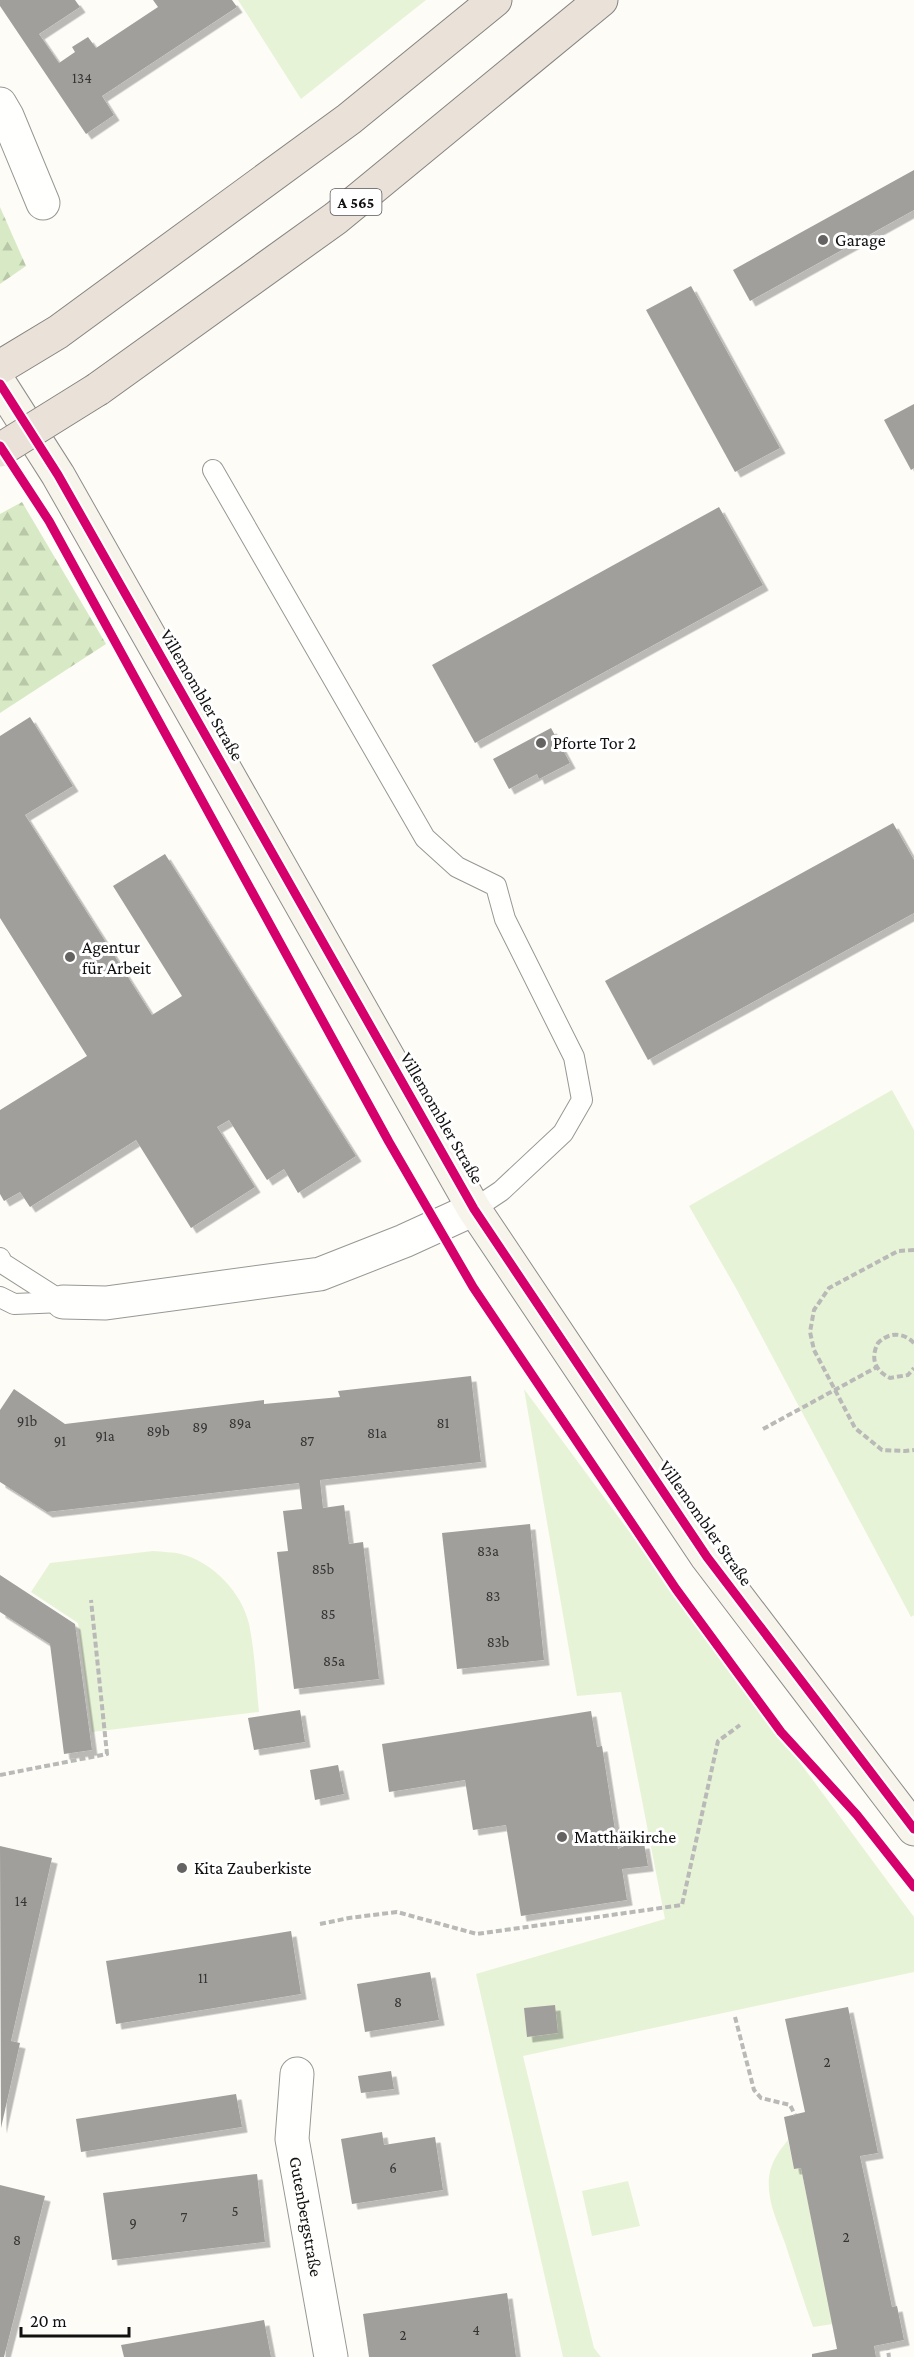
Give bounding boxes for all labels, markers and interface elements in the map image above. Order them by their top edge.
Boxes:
house number: 134 [72,70,92,86]
road number: A 565 [330,189,382,215]
place label: Garage [835,230,886,250]
marker: Garage [816,233,830,247]
street label: Villemombler Straße [156,626,248,764]
place label: Pforte Tor 2 [553,733,636,753]
marker: Pforte Tor 2 [534,736,548,750]
place label: Agentur für Arbeit [82,937,152,978]
marker: Agentur für Arbeit [63,950,77,964]
street label: Villemombler Straße [396,1049,488,1187]
house number: 91b [17,1413,37,1429]
house number: 89a [229,1415,251,1431]
house number: 81 [436,1415,450,1431]
house number: 89 [192,1419,208,1435]
house number: 89b [146,1423,170,1439]
house number: 81a [367,1425,387,1441]
house number: 91a [95,1428,115,1444]
house number: 91 [54,1433,66,1449]
house number: 87 [300,1433,314,1449]
street label: Villemombler Straße [655,1457,757,1590]
house number: 83a [477,1543,499,1559]
house number: 85b [312,1561,335,1577]
house number: 83 [486,1588,500,1604]
house number: 85 [321,1606,335,1622]
house number: 83b [487,1634,510,1650]
house number: 85a [323,1653,345,1669]
place label: Matthäikirche [574,1827,676,1847]
marker: Matthäikirche [555,1830,569,1844]
place label: Kita Zauberkiste [194,1858,312,1878]
marker: Kita Zauberkiste [175,1861,189,1875]
house number: 14 [15,1893,27,1909]
house number: 11 [198,1970,208,1986]
house number: 8 [394,1994,402,2010]
house number: 2 [823,2054,831,2070]
street label: Gutenbergstraße [285,2155,326,2278]
house number: 6 [389,2160,397,2176]
house number: 5 [231,2203,239,2219]
house number: 7 [181,2209,188,2225]
house number: 9 [129,2215,137,2231]
house number: 2 [842,2229,850,2245]
house number: 8 [13,2232,21,2248]
scale bar [21,2300,129,2338]
text: 20 m [30,2311,67,2331]
house number: 4 [472,2322,480,2338]
house number: 2 [399,2327,407,2343]

